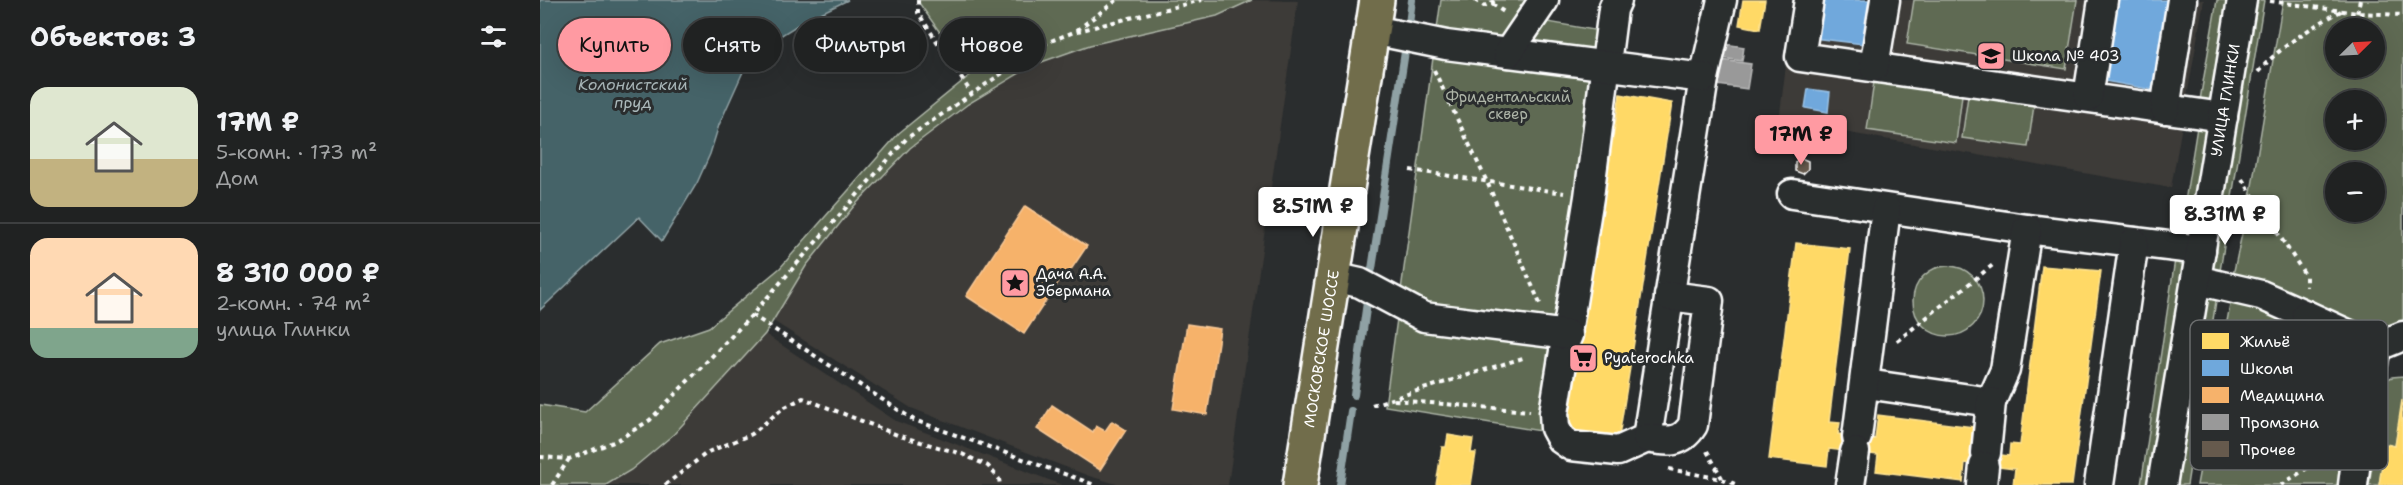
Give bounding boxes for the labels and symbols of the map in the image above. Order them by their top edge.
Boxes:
north arrow [2325,18,2385,78]
school or university icon: Школа № 403 [1975,40,2007,72]
street label: УЛИЦА ГЛИНКИ [2206,42,2245,158]
place label: Школа № 403 [2012,46,2120,66]
water label: Колонистский пруд [578,74,688,113]
park label: Фридентальский сквер [1445,87,1571,124]
pin: 17M ₽ [1759,115,1843,166]
pin: 8.51M ₽ [1258,187,1368,238]
pin: 8.31M ₽ [2170,195,2280,246]
place label: Дача А.А. Эбермана [1036,264,1111,301]
place icon: Дача А.А. Эбермана [999,267,1031,299]
street label: МОСКОВСКОЕ ШОССЕ [1299,268,1344,429]
legend [2190,320,2388,470]
text: Жильё [2240,331,2290,352]
supermarket icon: Pyaterochka [1567,342,1599,374]
place label: Pyaterochka [1604,348,1695,368]
text: Школы [2240,358,2294,379]
text: Медицина [2240,385,2324,406]
text: Промзона [2240,412,2319,433]
text: Прочее [2240,439,2296,460]

